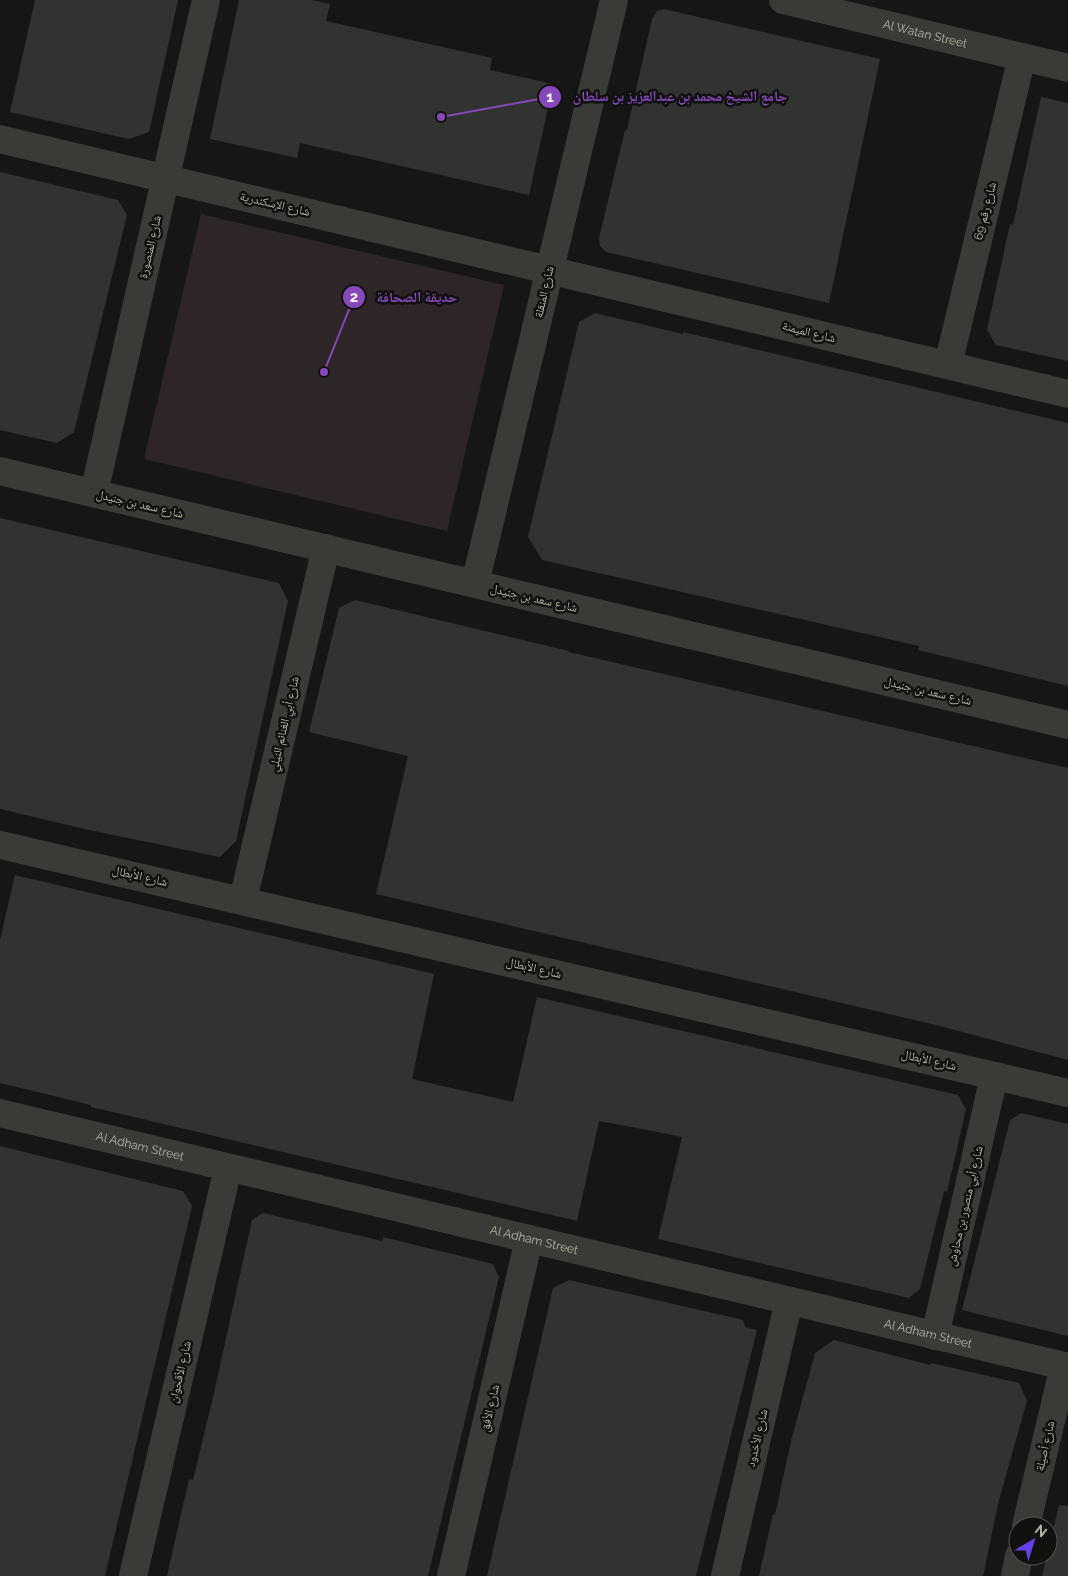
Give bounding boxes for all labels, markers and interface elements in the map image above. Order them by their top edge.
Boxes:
street label: Al Watan Street [882,17,969,51]
callout: جامع الشيخ محمد بن عبدالعزيز بن سلطان [538,82,797,111]
text: 1 [546,88,554,106]
text: جامع الشيخ محمد بن عبدالعزيز بن سلطان [573,88,787,106]
street label: شارع رقم 69 [971,180,1000,242]
street label: شارع الإسكندرية [238,189,312,220]
street label: شارع المنصورة [136,214,165,280]
street label: شارع المنقلة [531,265,558,319]
callout: حديقة الصحافة [342,282,468,311]
text: 2 [350,288,358,306]
text: حديقة الصحافة [377,289,457,305]
street label: شارع الميمنة [781,319,837,346]
street label: شارع سعد بن جنيدل [95,487,185,522]
street label: شارع سعد بن جنيدل [489,581,579,616]
street label: شارع سعد بن جنيدل [883,674,973,709]
street label: شارع أبي الغنائم النيلي [266,675,305,774]
street label: شارع الأبطال [111,863,169,890]
street label: شارع الأبطال [505,955,563,982]
street label: شارع الأبطال [900,1047,958,1074]
street label: Al Adham Street [95,1129,186,1164]
street label: شارع أبي منصور بن محاوش [944,1145,989,1268]
street label: Al Adham Street [489,1223,580,1257]
street label: Al Adham Street [883,1316,974,1351]
street label: شارع الأقحوان [166,1339,195,1405]
street label: شارع الأفق [478,1383,503,1433]
street label: شارع الأخدود [744,1408,771,1468]
street label: شارع أصيلة [1032,1420,1059,1473]
north arrow [1008,1516,1058,1566]
text: N [1032,1521,1050,1540]

